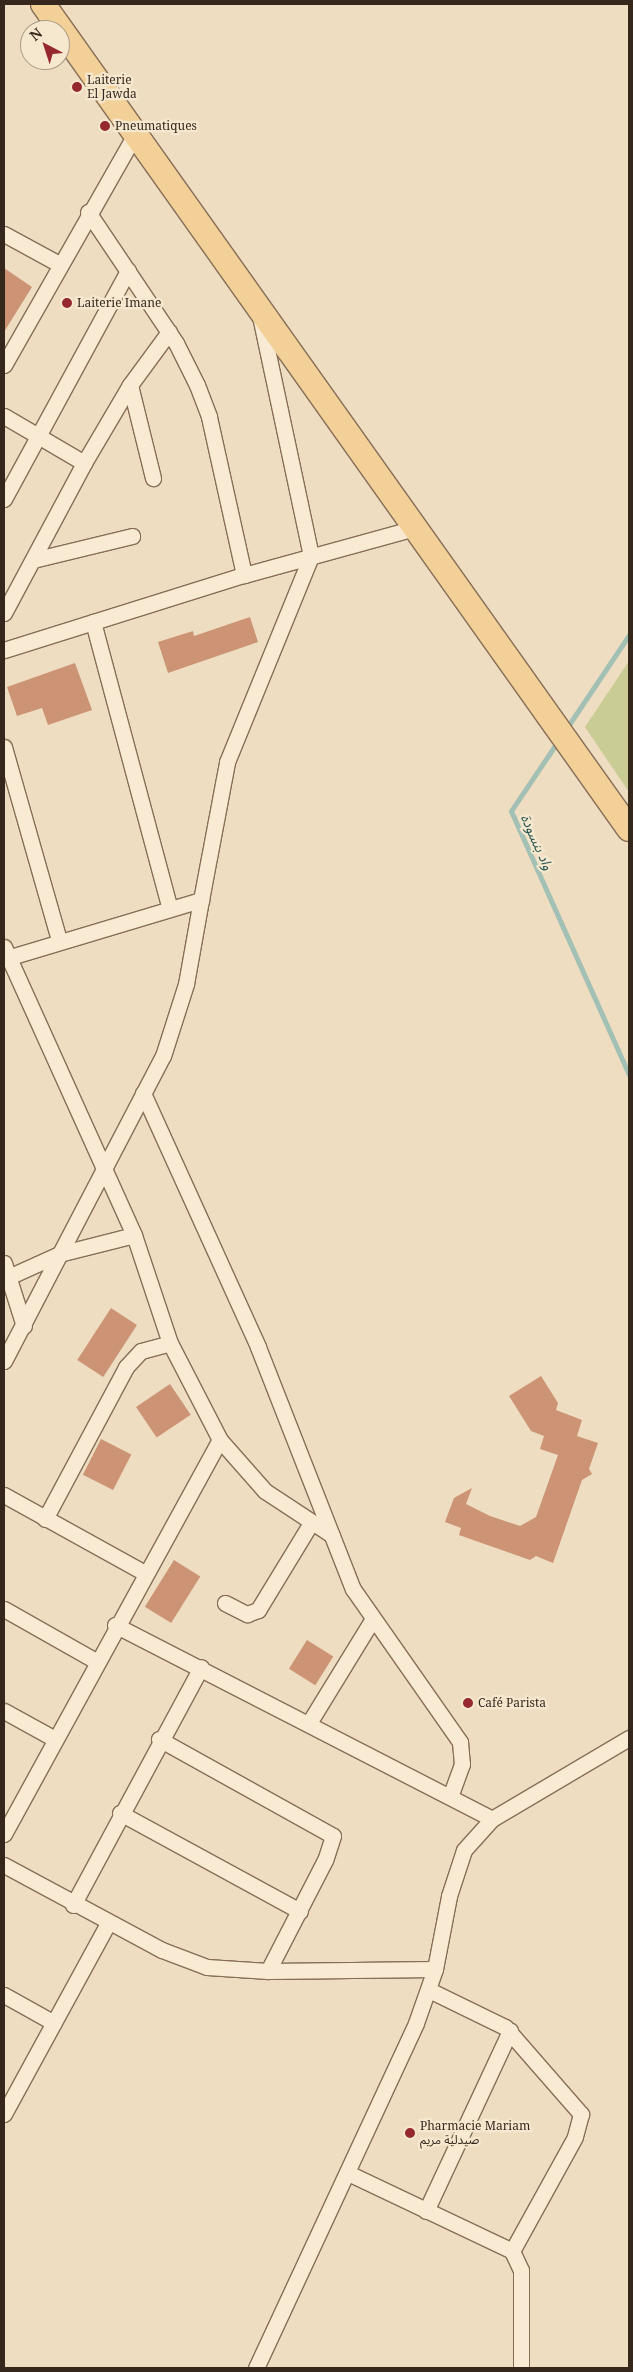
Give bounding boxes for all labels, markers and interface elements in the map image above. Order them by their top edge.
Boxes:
north arrow [20,20,70,70]
text: N [25,23,46,45]
place label: Laiterie El Jawda [87,73,137,101]
marker: Laiterie El Jawda [71,81,83,93]
place label: Pneumatiques [115,119,197,133]
marker: Pneumatiques [99,120,111,132]
place label: Laiterie Imane [77,296,161,310]
marker: Laiterie Imane [61,297,73,309]
water label: واد بنسودة [517,811,557,873]
place label: Café Parista [478,1696,546,1710]
marker: Café Parista [462,1697,474,1709]
place label: Pharmacie Mariam صيدلية مريم [420,2119,530,2147]
marker: Pharmacie Mariam صيدلية مريم [404,2127,416,2139]

